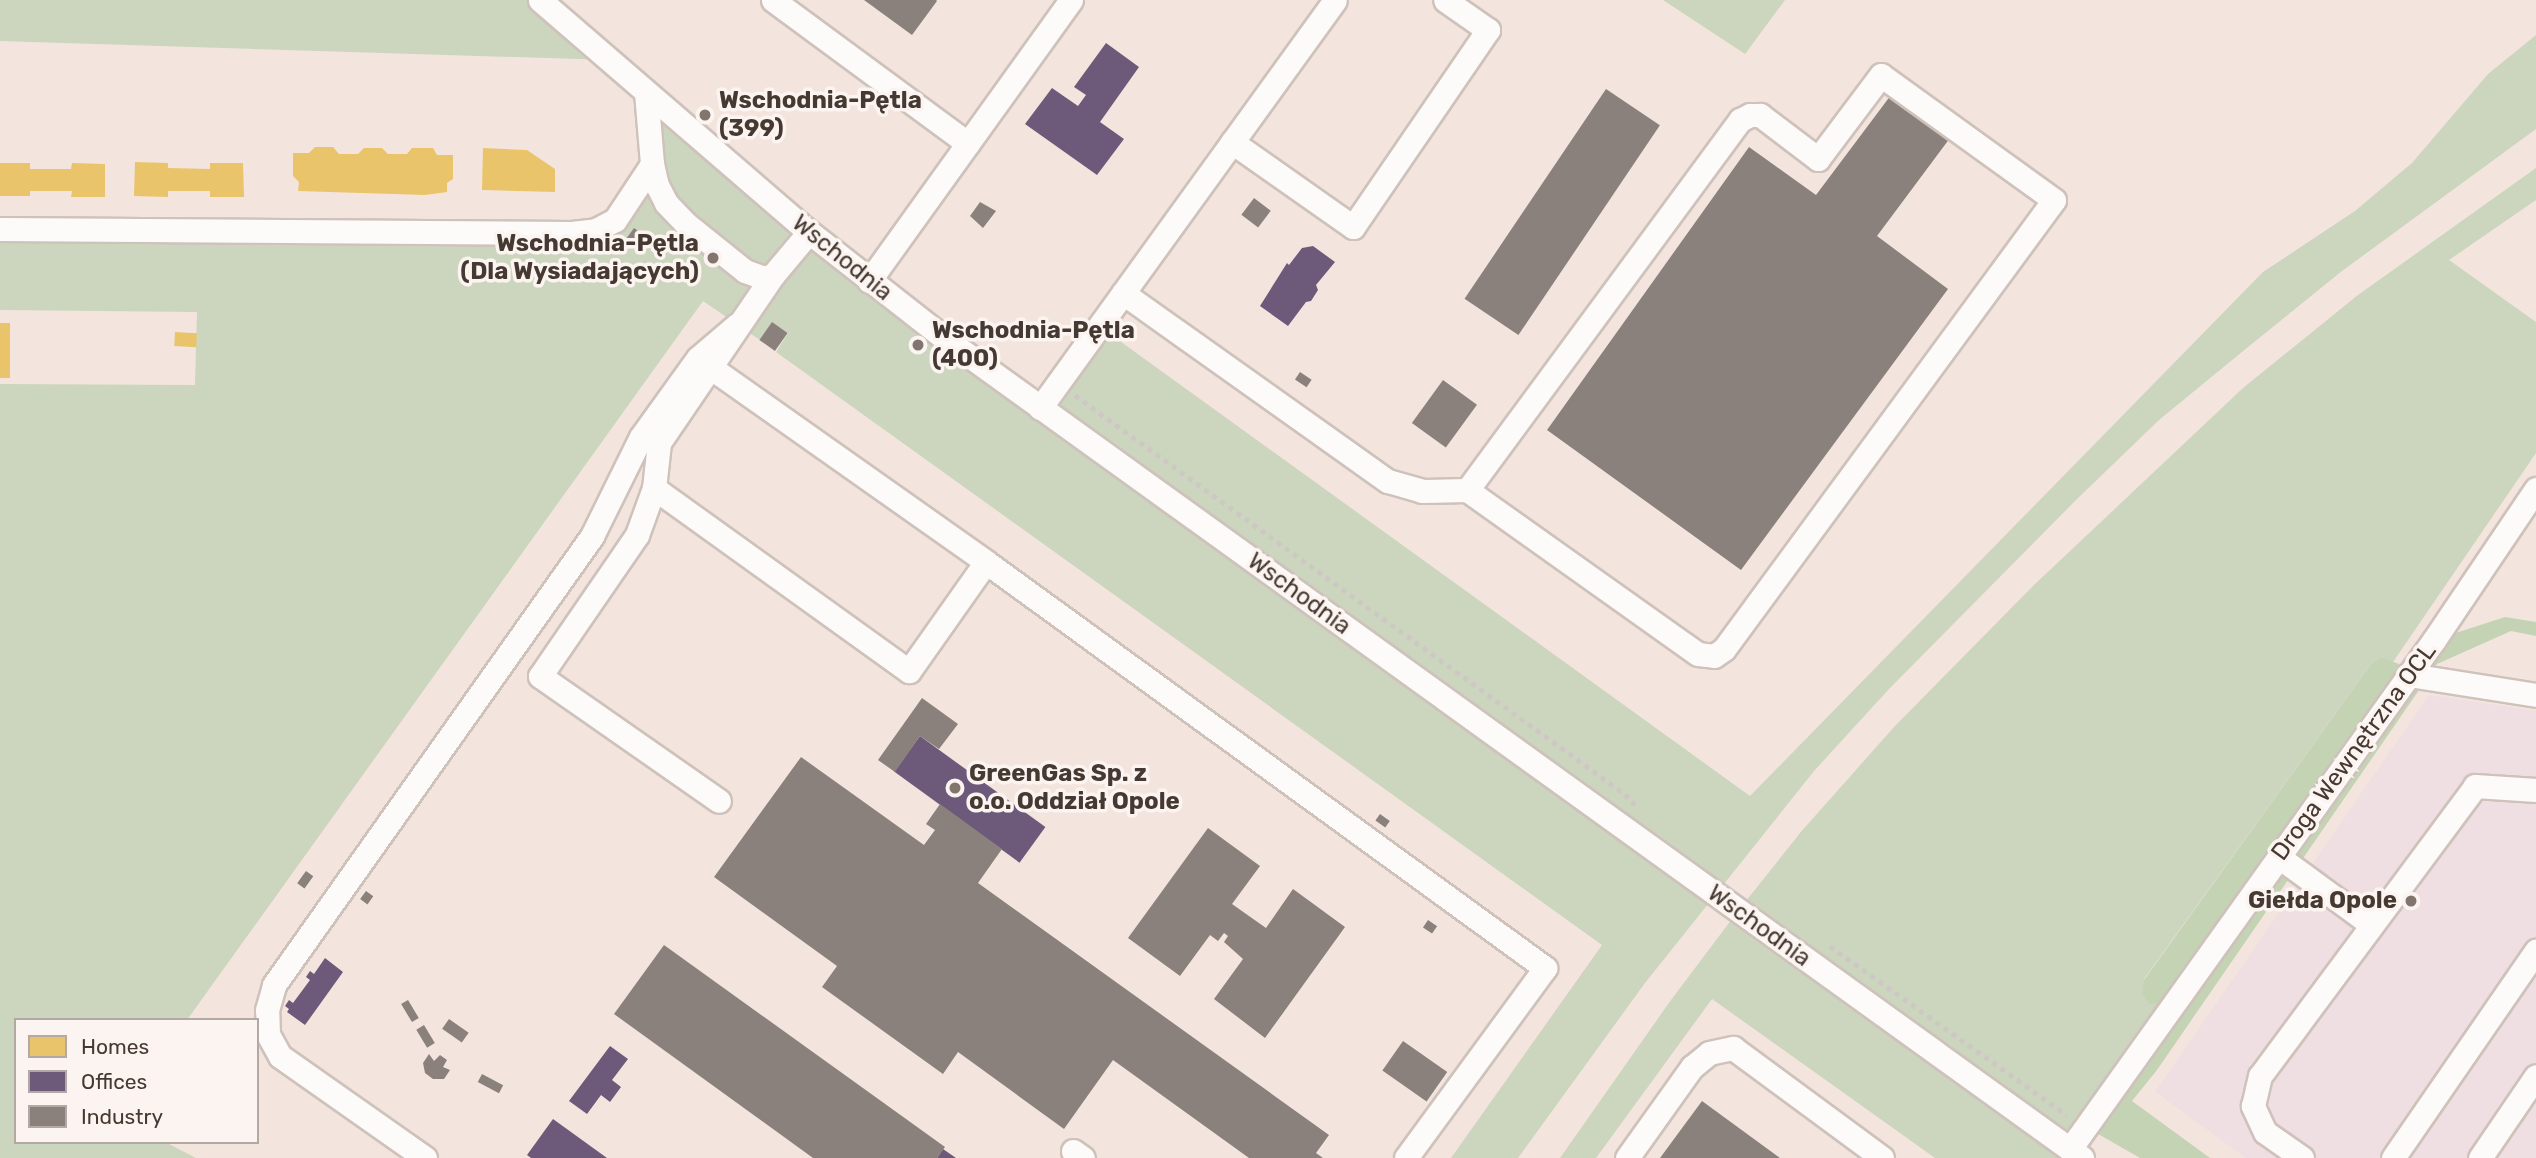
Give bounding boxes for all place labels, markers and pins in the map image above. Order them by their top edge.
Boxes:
place label: Wschodnia-Pętla (399) [719,87,922,143]
marker: Wschodnia-Pętla (399) [697,107,713,123]
place label: Wschodnia-Pętla (Dla Wysiadających) [460,230,699,286]
marker: Wschodnia-Pętla (Dla Wysiadających) [705,250,721,266]
place label: Wschodnia-Pętla (400) [932,317,1135,373]
marker: Wschodnia-Pętla (400) [910,337,926,353]
place label: GreenGas Sp. z o.o. Oddział Opole [969,760,1180,816]
marker: GreenGas Sp. z o.o. Oddział Opole [947,780,963,796]
place label: Giełda Opole [2248,887,2397,915]
marker: Giełda Opole [2403,893,2419,909]

